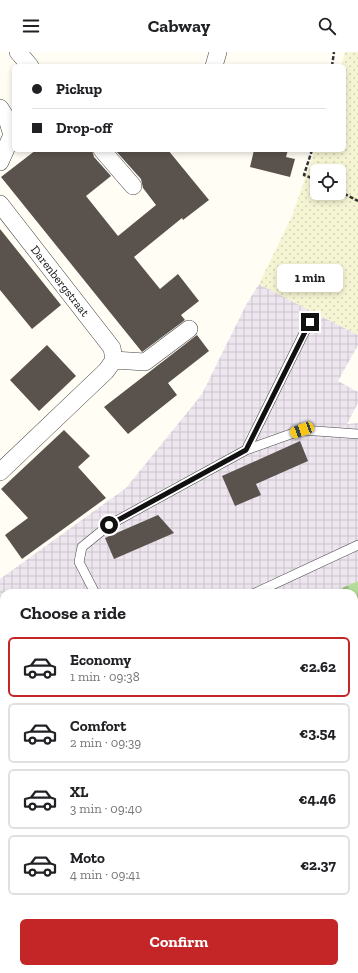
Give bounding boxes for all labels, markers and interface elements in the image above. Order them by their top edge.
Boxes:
icon: menu [20,15,42,37]
text: Cabway [148,15,210,37]
icon: search [316,15,338,37]
text: Pickup [56,80,102,98]
text: Drop-off [56,119,112,137]
map controls [310,164,346,200]
button: locate [310,164,346,200]
street label: Darenbergstraat [28,243,92,320]
callout: 1 min [277,264,343,292]
text: 1 min [295,270,325,285]
route end [301,313,319,331]
car [289,420,315,440]
route start [100,516,118,534]
text: Choose a ride [20,602,126,624]
icon: car [22,649,58,685]
text: Economy [70,651,131,669]
text: €2.62 [300,658,336,676]
text: 1 min · 09:38 [70,669,140,684]
icon: car [22,715,58,751]
text: Comfort [70,717,126,735]
text: €3.54 [299,724,336,742]
text: 2 min · 09:39 [70,735,141,750]
icon: car [22,781,58,817]
text: XL [70,783,88,801]
text: €4.46 [299,790,336,808]
text: 3 min · 09:40 [70,801,142,816]
icon: car [22,847,58,883]
text: Moto [70,849,105,867]
text: €2.37 [300,856,336,874]
text: 4 min · 09:41 [70,867,140,882]
button: Confirm [20,919,338,965]

